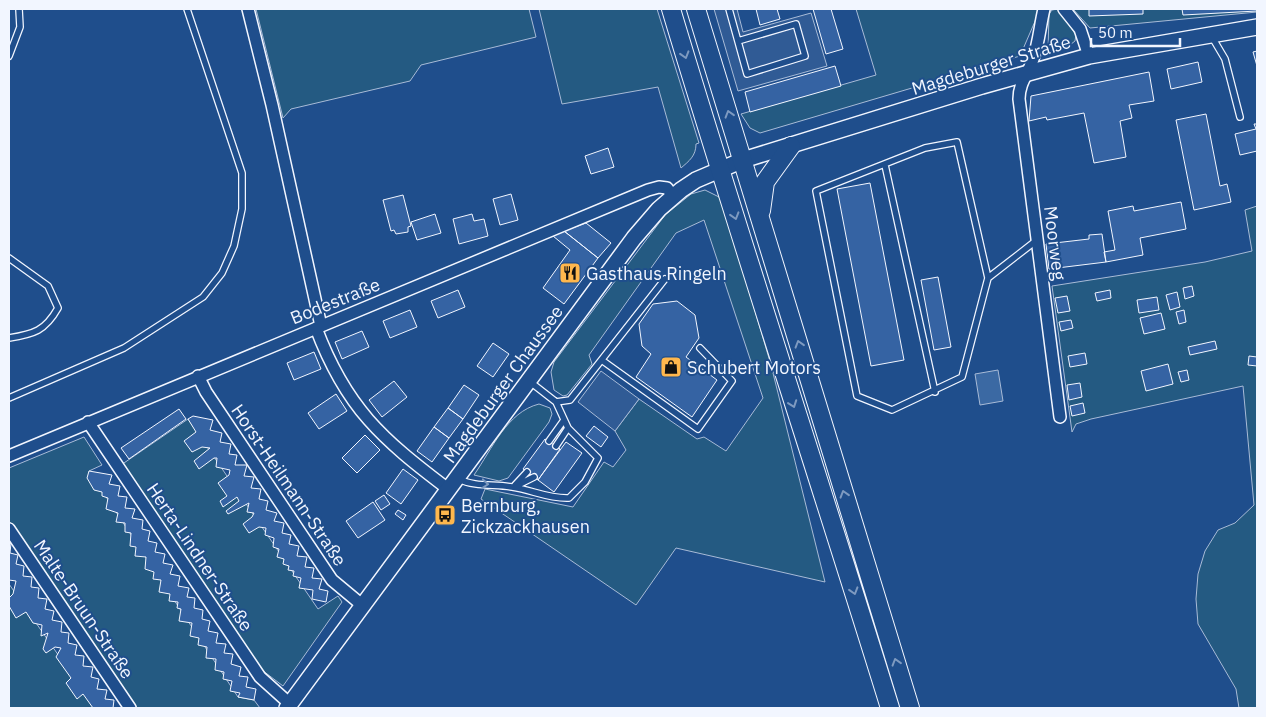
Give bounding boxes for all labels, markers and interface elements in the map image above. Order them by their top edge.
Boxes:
scale bar [1091,15,1180,47]
text: 50 m [1098,23,1133,42]
street label: Magdeburger Straße [909,30,1073,100]
one-way arrow [680,51,690,59]
one-way arrow [724,110,734,118]
street label: Moorweg [1039,205,1071,282]
one-way arrow [729,211,739,219]
restaurant icon: Gasthaus Ringeln [558,261,582,285]
place label: Gasthaus Ringeln [586,262,727,285]
street label: Bodestraße [287,273,383,329]
street label: Magdeburger Chaussee [438,301,568,467]
one-way arrow [794,340,804,348]
shop icon: Schubert Motors [659,355,683,379]
place label: Schubert Motors [687,356,821,379]
street label: Horst-Heilmann-Straße [226,400,352,570]
one-way arrow [787,400,797,408]
street label: Herta-Lindner-Straße [142,478,258,636]
one-way arrow [481,479,489,490]
one-way arrow [840,490,850,499]
place label: Bernburg, Zickzackhausen [461,494,590,538]
bus stop icon: Bernburg, Zickzackhausen [433,503,457,527]
street label: Malte-Bruun-Straße [29,535,139,683]
one-way arrow [849,587,859,595]
one-way arrow [892,658,902,666]

